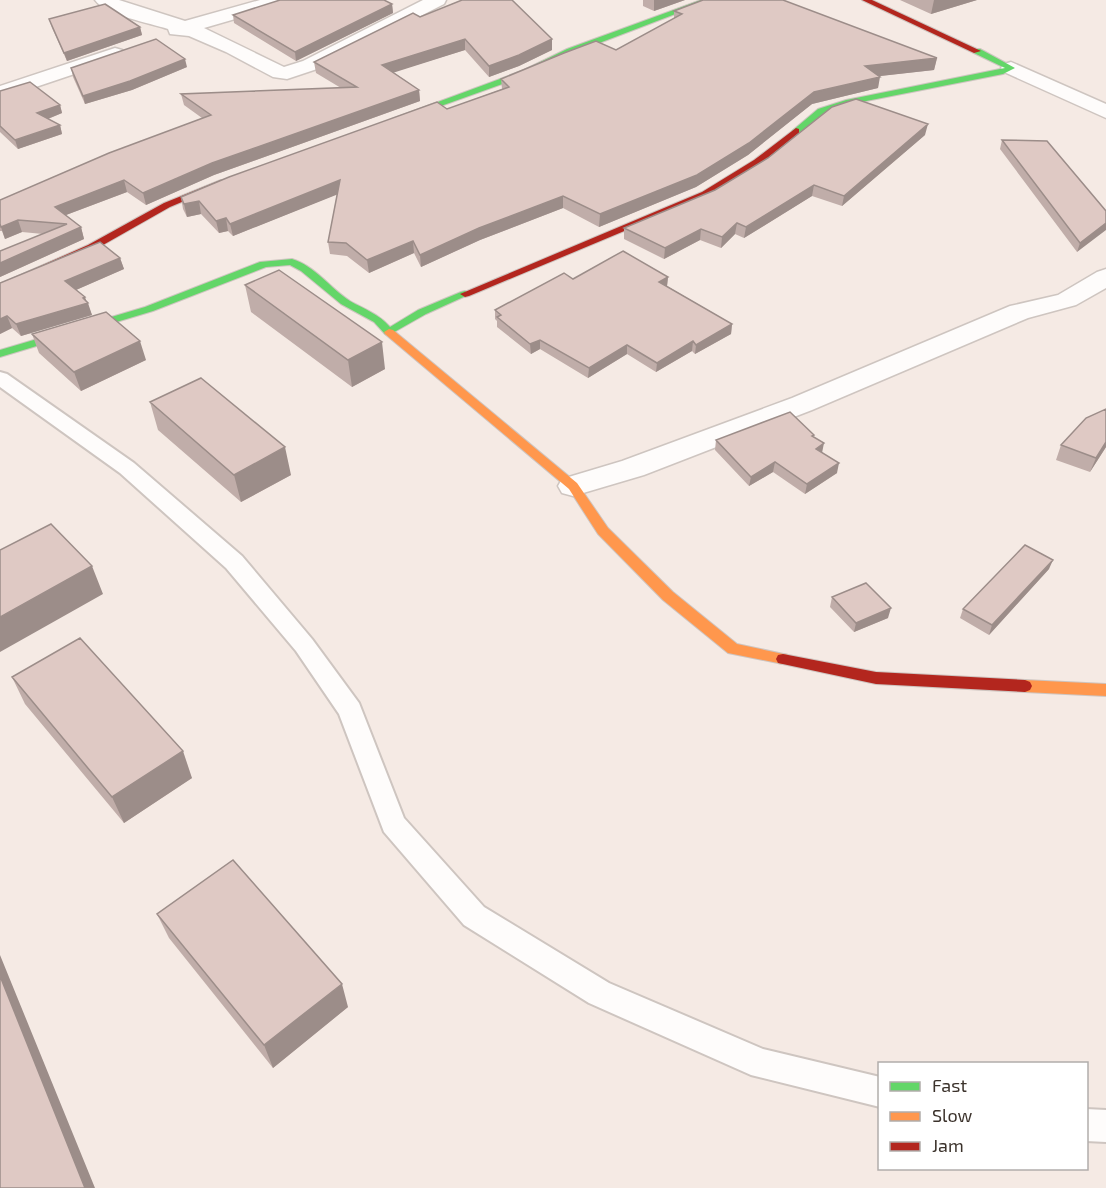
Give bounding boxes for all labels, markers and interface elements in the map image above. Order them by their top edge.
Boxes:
legend [878,1062,1088,1170]
text: Fast [932,1074,967,1096]
text: Slow [932,1104,973,1126]
text: Jam [932,1134,964,1156]

